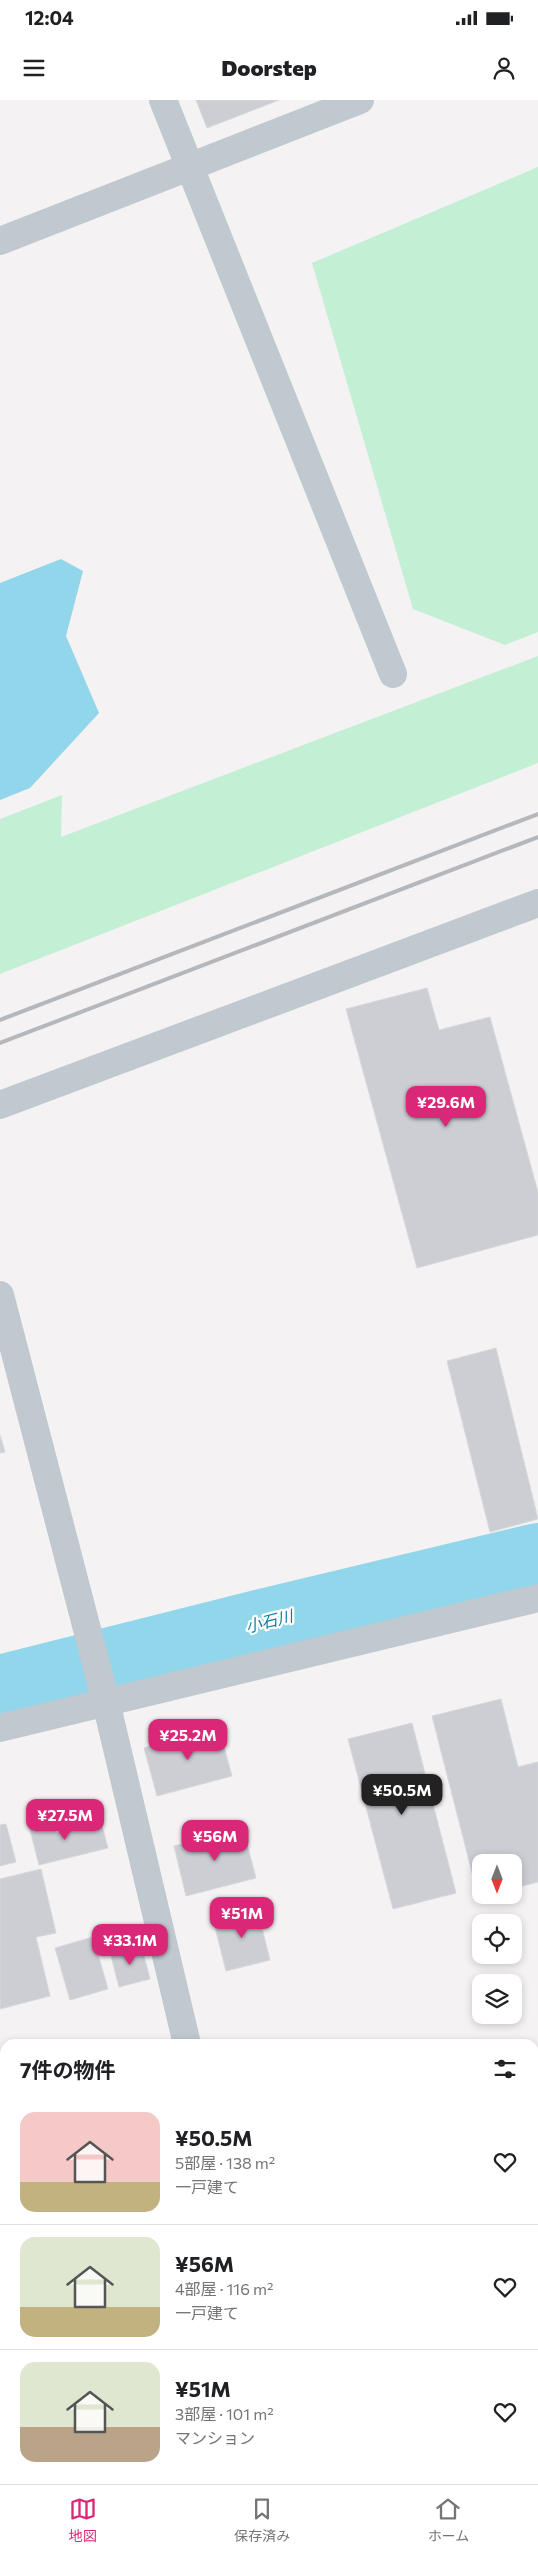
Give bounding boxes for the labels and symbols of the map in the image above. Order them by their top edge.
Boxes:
pin: ¥29.6M [405,1086,487,1128]
water label: 小石川 [243,1605,296,1636]
pin: ¥25.2M [147,1718,229,1761]
pin: ¥50.5M [361,1774,443,1816]
pin: ¥27.5M [24,1798,106,1841]
pin: ¥56M [185,1820,245,1862]
north arrow [472,1854,522,1904]
pin: ¥51M [212,1896,272,1939]
pin: ¥33.1M [89,1924,171,1966]

